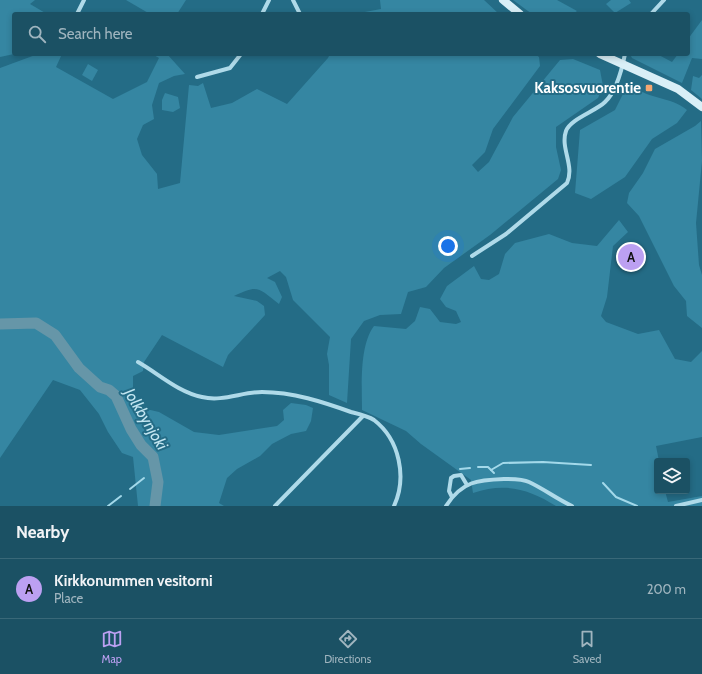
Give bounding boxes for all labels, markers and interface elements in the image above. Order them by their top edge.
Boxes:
search box [12,12,690,56]
icon: search [26,23,48,45]
text: Search here [58,25,133,43]
place label: Kaksosvuorentie [534,79,641,97]
marker: Kaksosvuorentie [644,83,654,93]
your location [438,236,458,256]
pin: A [618,242,644,272]
water label: Jolkbynjoki [119,383,172,454]
map controls [654,458,690,494]
button: layers [654,458,690,494]
text: Nearby [16,522,69,542]
text: Kirkkonummen vesitorni [54,572,213,590]
text: A [25,581,33,597]
text: 200 m [647,581,686,597]
text: Place [54,590,83,606]
tab: Map [101,628,123,666]
tab: Directions [324,628,371,666]
tab: Saved [573,628,601,666]

